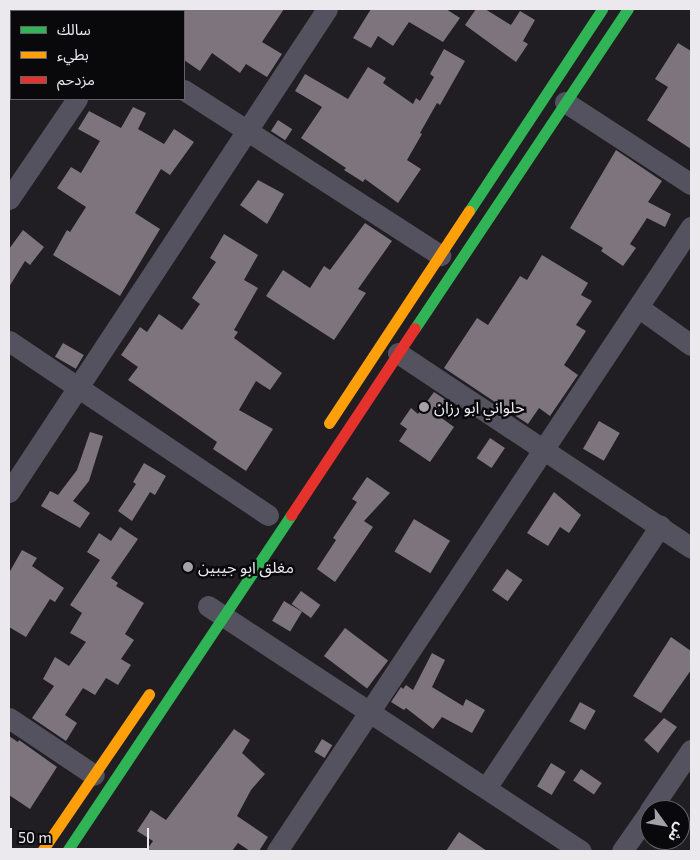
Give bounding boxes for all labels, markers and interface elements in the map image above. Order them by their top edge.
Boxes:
legend [10,10,185,100]
text: سالك [57,20,91,38]
text: بطيء [57,45,89,63]
text: مزدحم [57,70,95,88]
place label: حلواني ابو رزان [434,397,525,417]
marker: حلواني ابو رزان [418,401,430,413]
place label: مغلق ابو جيبين [198,557,294,577]
marker: مغلق ابو جيبين [182,561,194,573]
north arrow [640,800,690,850]
scale bar [12,818,151,850]
text: ش [665,820,690,845]
text: 50 m [18,828,52,846]

